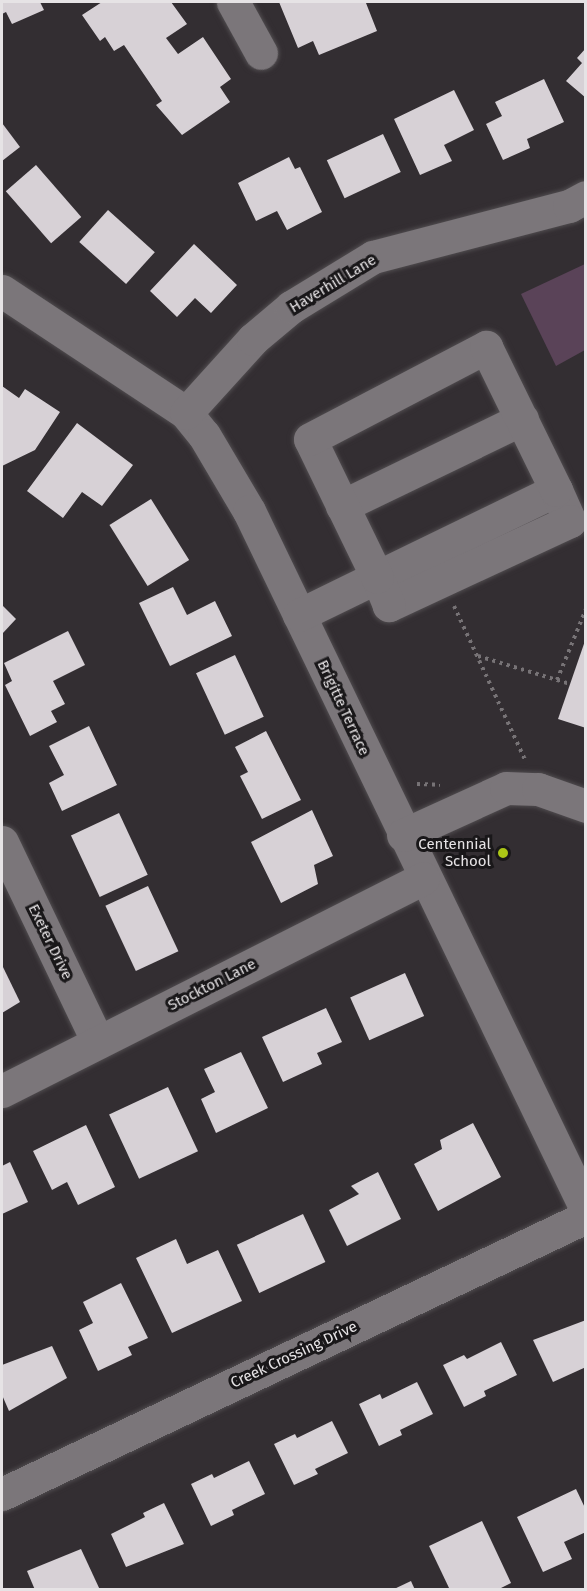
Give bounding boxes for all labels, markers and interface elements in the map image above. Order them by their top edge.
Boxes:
street label: Haverhill Lane [287,251,379,317]
street label: Brigitte Terrace [313,657,373,759]
place label: Centennial School [418,835,491,870]
marker: Centennial School [496,846,510,860]
street label: Exeter Drive [24,901,76,983]
street label: Stockton Lane [165,955,259,1015]
street label: Creek Crossing Drive [228,1318,360,1392]

